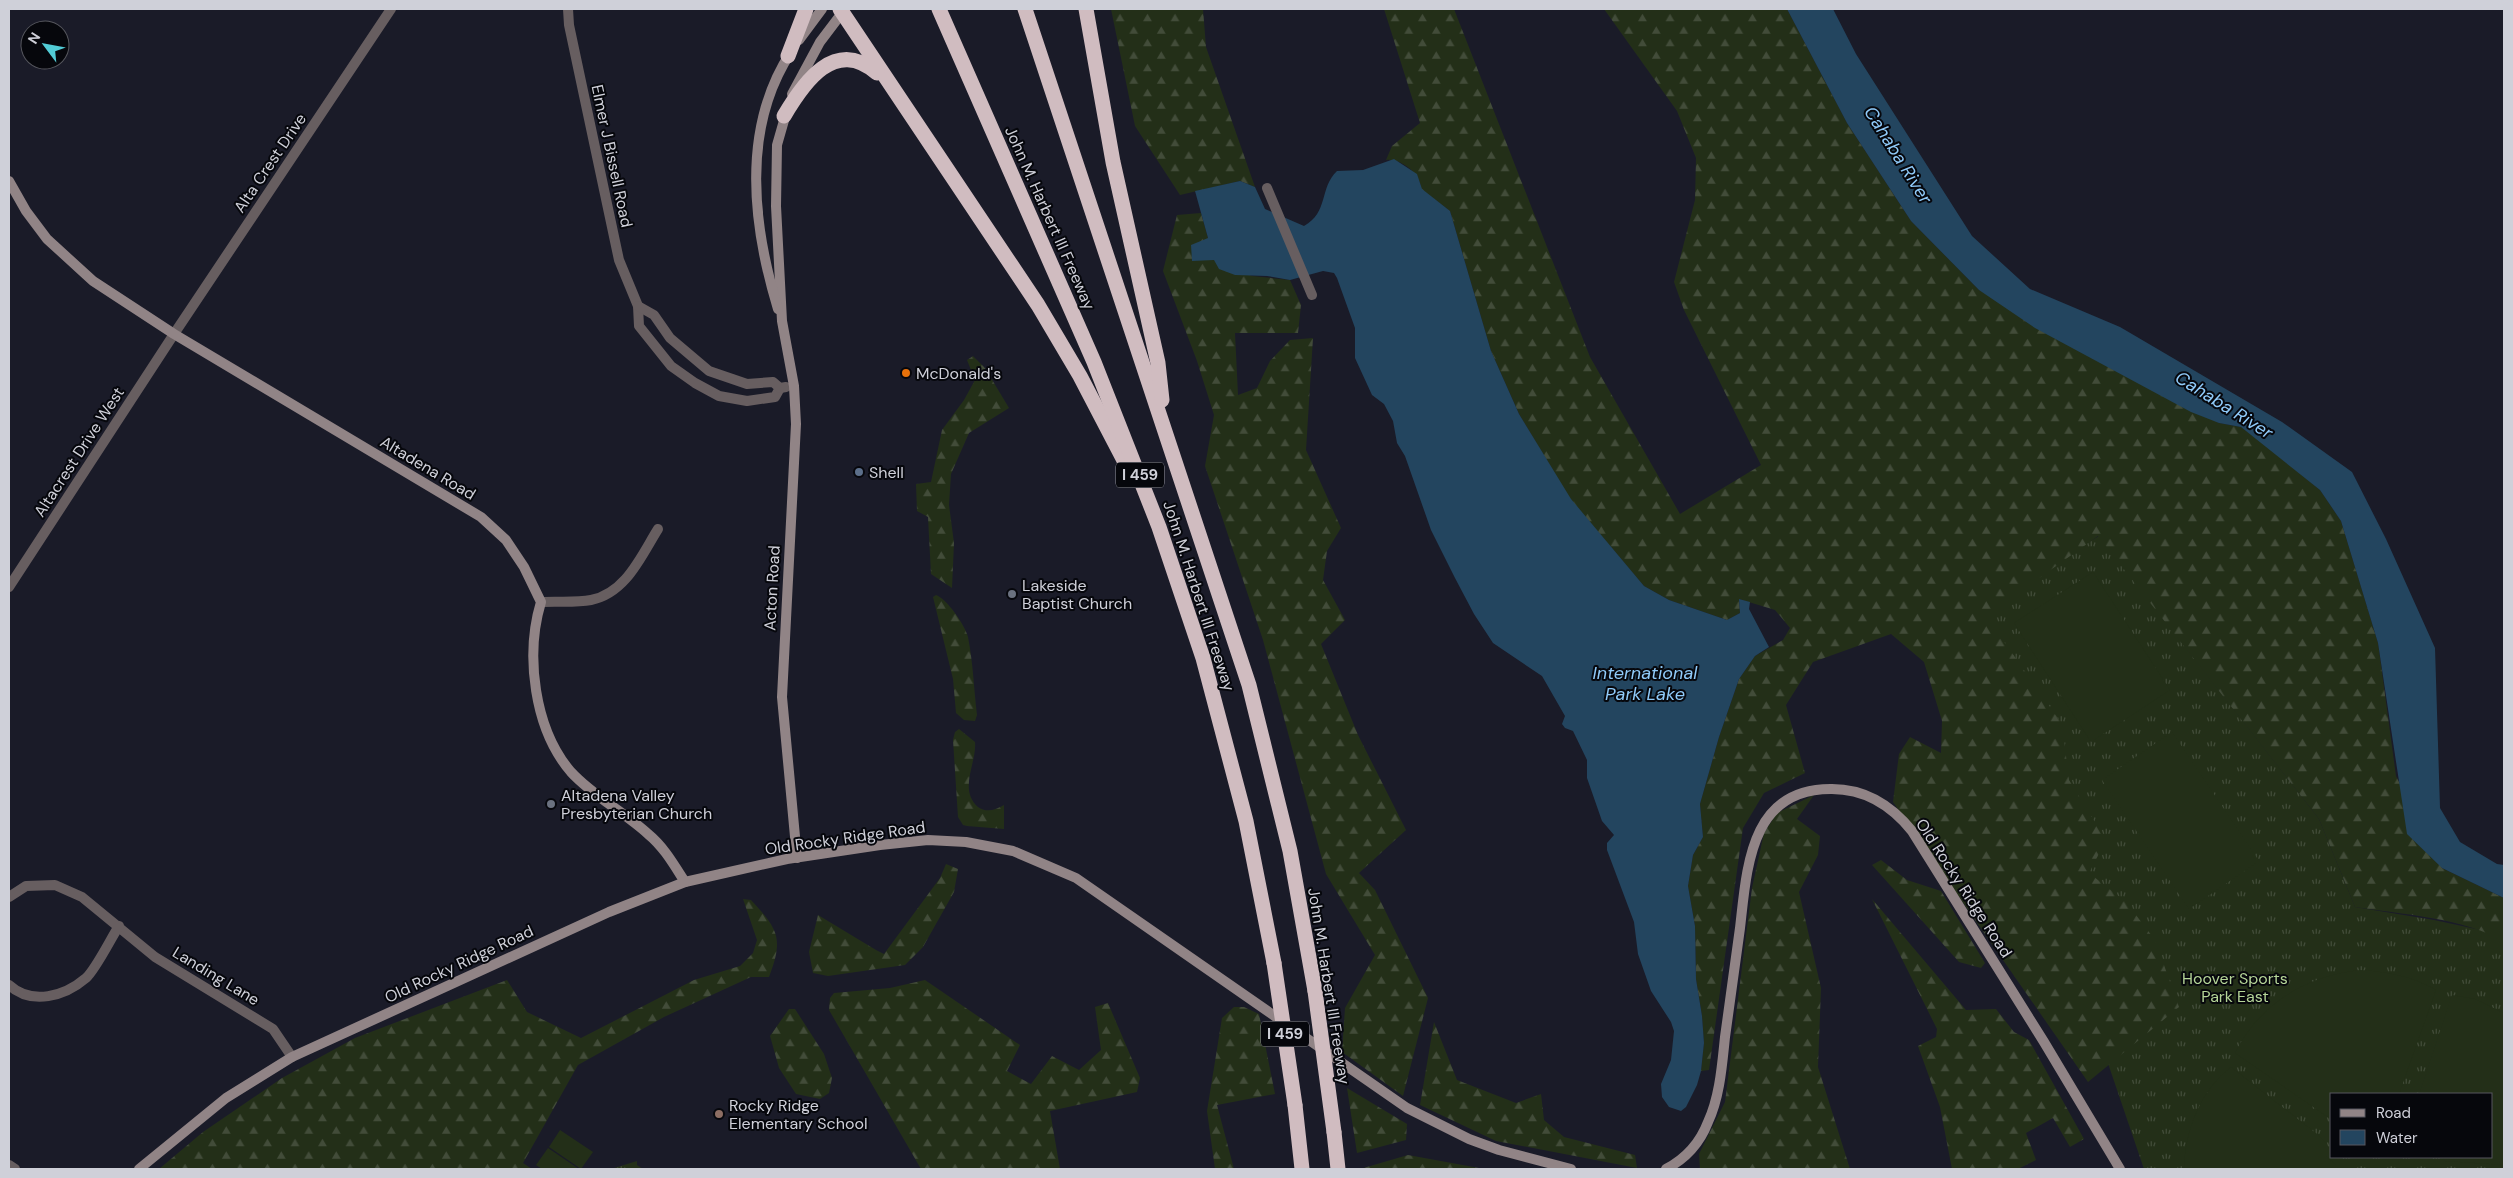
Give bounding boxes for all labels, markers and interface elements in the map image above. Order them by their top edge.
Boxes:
north arrow [20,20,70,70]
text: N [24,29,44,47]
street label: Elmer J Bissell Road [587,83,637,229]
water label: Cahaba River [1858,102,1938,209]
street label: Alta Crest Drive [229,109,311,217]
street label: John M. Harbert III Freeway [1000,123,1100,313]
place label: McDonald's [916,363,1001,384]
water label: Cahaba River [2171,365,2278,445]
marker: McDonald's [900,367,912,379]
street label: Altacrest Drive West [29,383,129,521]
street label: Altadena Road [376,431,480,505]
place label: Shell [869,462,904,483]
road number: I 459 [1116,462,1164,488]
marker: Shell [853,466,865,478]
street label: John M. Harbert III Freeway [1158,498,1240,694]
street label: Acton Road [759,545,785,631]
place label: Lakeside Baptist Church [1022,575,1132,614]
marker: Lakeside Baptist Church [1006,588,1018,600]
water label: International Park Lake [1593,661,1698,706]
place label: Altadena Valley Presbyterian Church [561,785,712,824]
marker: Altadena Valley Presbyterian Church [545,798,557,810]
street label: Old Rocky Ridge Road [1911,814,2017,962]
street label: Old Rocky Ridge Road [763,816,927,860]
street label: John M. Harbert III Freeway [1303,886,1355,1086]
street label: Old Rocky Ridge Road [381,920,537,1008]
street label: Landing Lane [169,942,263,1010]
park label: Hoover Sports Park East [2182,968,2288,1007]
road number: I 459 [1261,1022,1309,1046]
legend [2330,1093,2493,1158]
place label: Rocky Ridge Elementary School [729,1095,867,1134]
text: Road [2376,1103,2411,1123]
marker: Rocky Ridge Elementary School [713,1108,725,1120]
text: Water [2376,1128,2418,1148]

